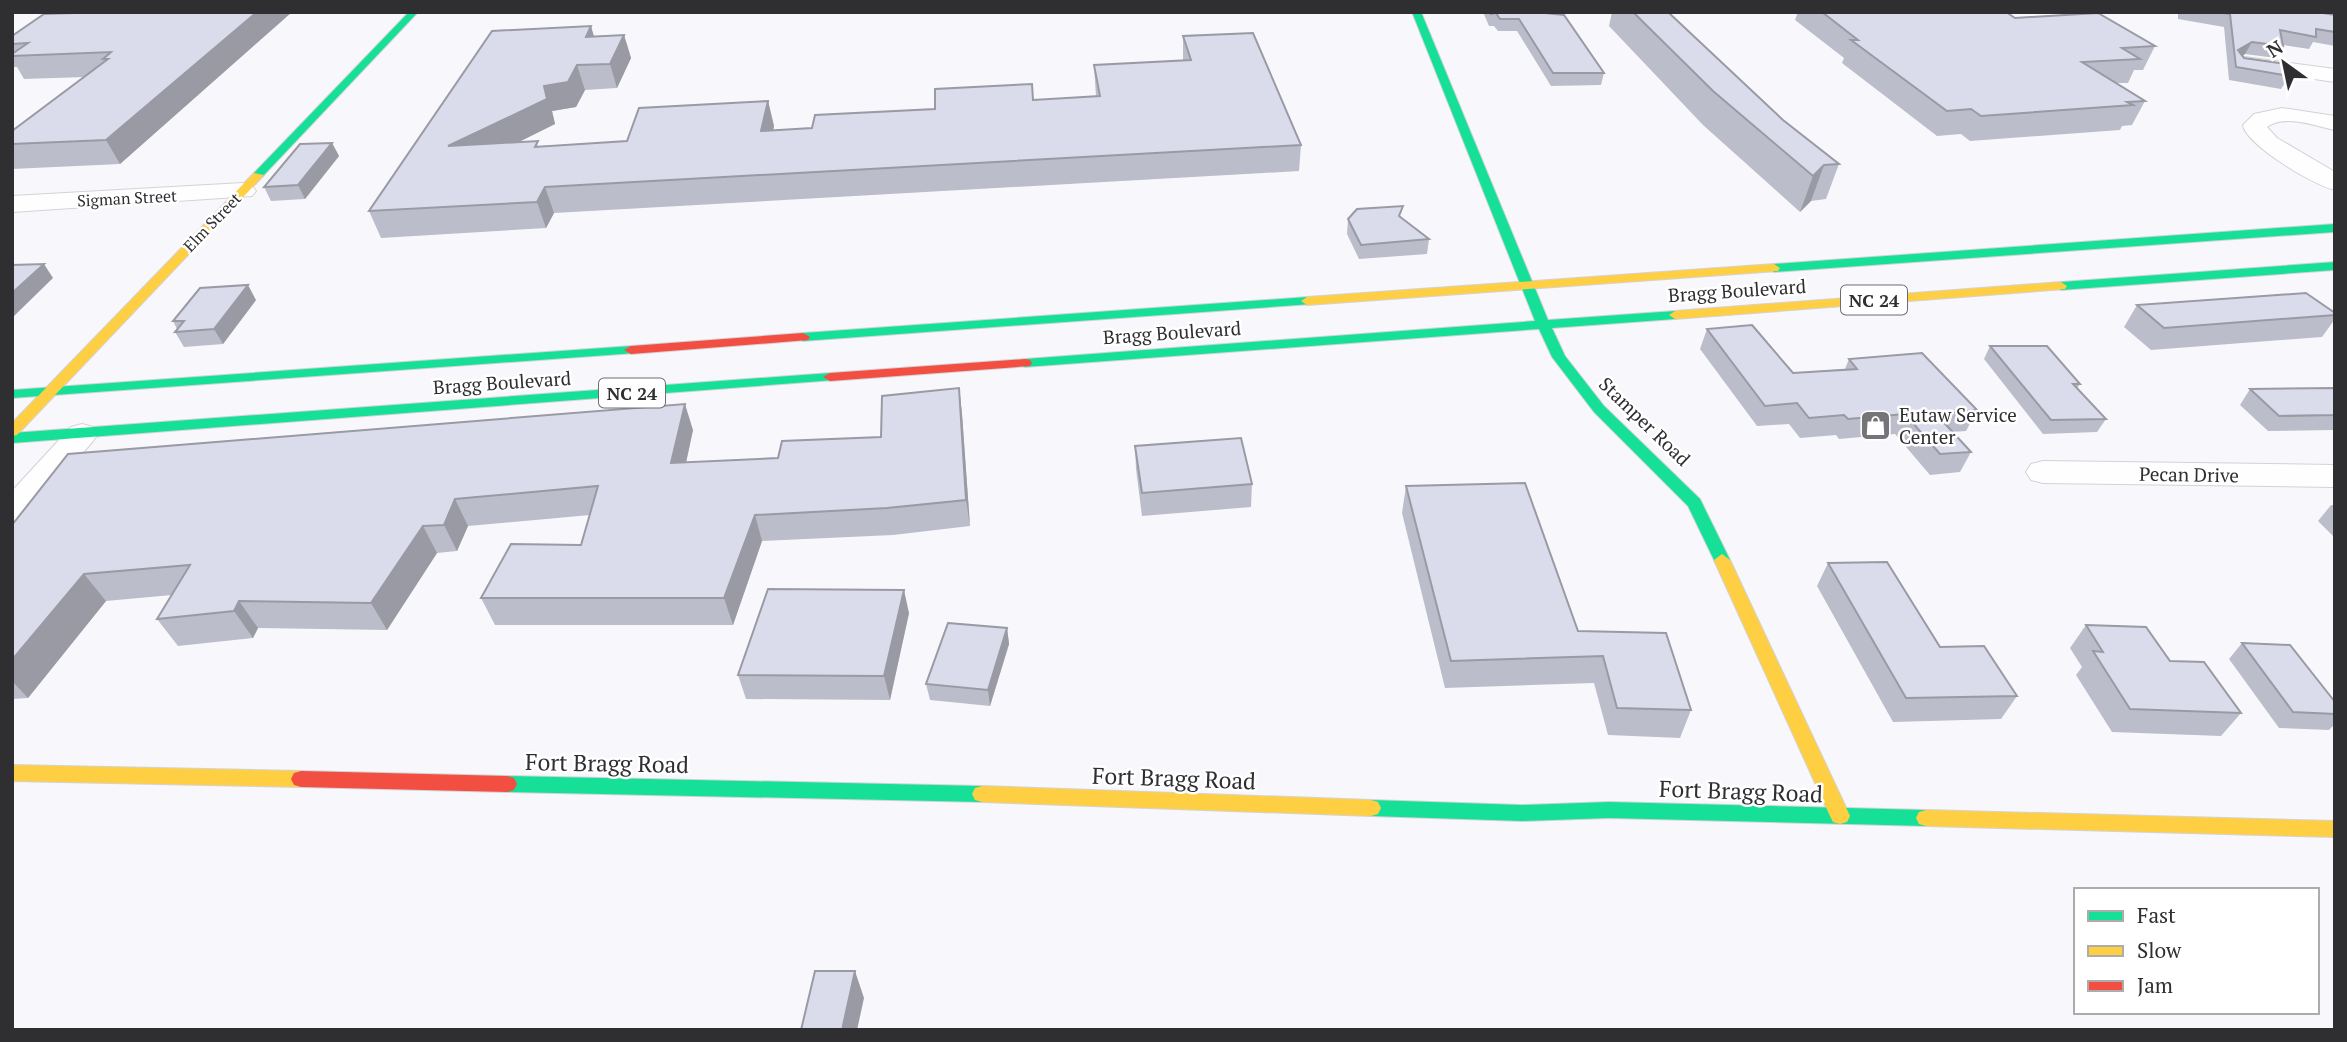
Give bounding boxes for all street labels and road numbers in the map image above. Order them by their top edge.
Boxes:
street label: Sigman Street [77,184,177,212]
street label: Elm Street [178,188,246,256]
street label: Bragg Boulevard [1667,273,1807,307]
road number: NC 24 [1841,286,1907,314]
street label: Bragg Boulevard [1102,315,1242,349]
street label: Bragg Boulevard [432,365,572,399]
street label: Stamper Road [1594,371,1696,471]
road number: NC 24 [599,379,665,408]
street label: Pecan Drive [2139,461,2239,487]
street label: Fort Bragg Road [525,746,689,780]
street label: Fort Bragg Road [1092,760,1257,796]
street label: Fort Bragg Road [1659,773,1824,809]

